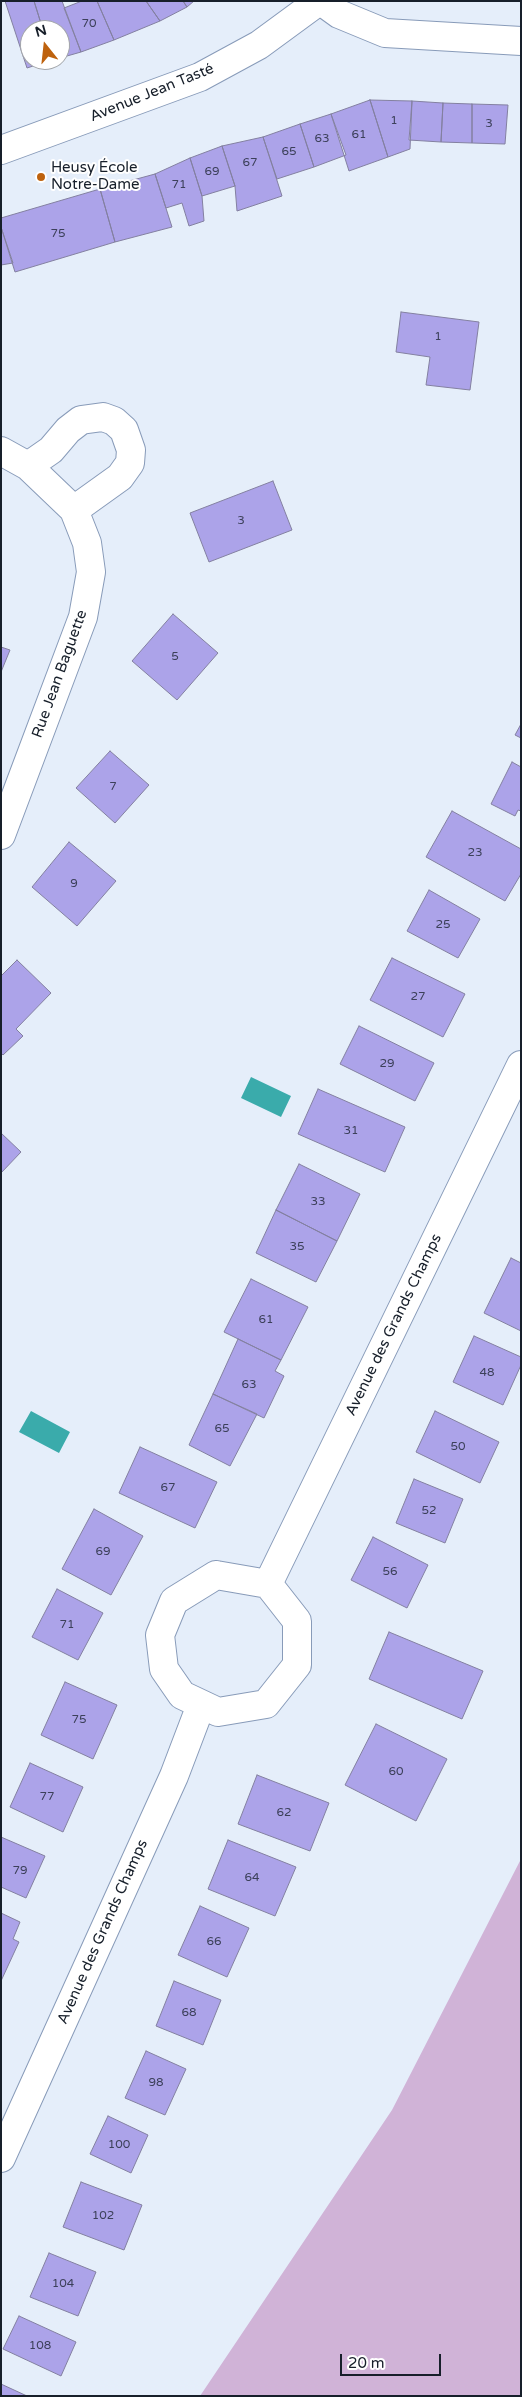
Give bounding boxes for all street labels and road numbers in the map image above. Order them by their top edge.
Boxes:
street label: Avenue Jean Tasté [87,60,217,126]
street label: Rue Jean Baguette [28,608,92,740]
street label: Avenue des Grands Champs [342,1231,446,1419]
street label: Avenue des Grands Champs [54,1837,152,2027]

